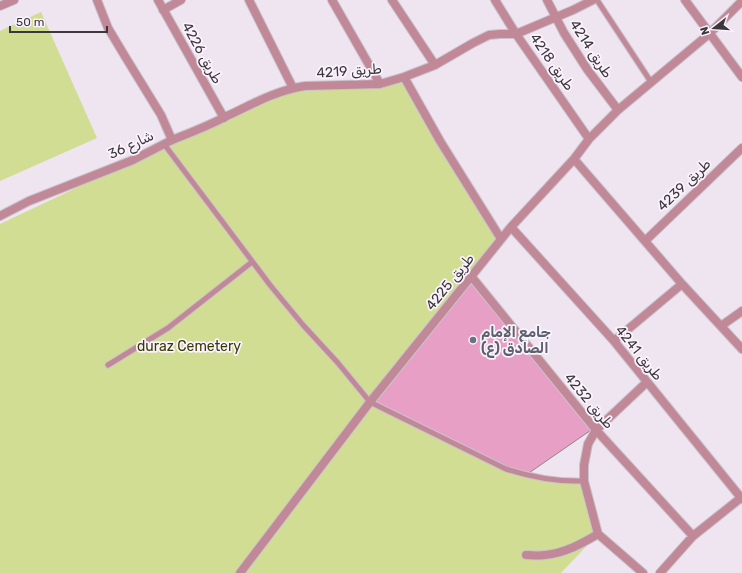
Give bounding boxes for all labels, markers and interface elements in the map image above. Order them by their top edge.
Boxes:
scale bar [10,8,107,34]
north arrow [694,8,734,48]
text: 50 m [16,15,44,29]
street label: طريق 4214 [566,17,616,81]
street label: طريق 4226 [178,19,226,87]
text: N [698,25,712,36]
street label: طريق 4218 [526,30,578,94]
street label: طريق 4219 [316,60,382,82]
street label: شارع 36 [106,127,157,165]
street label: طريق 4239 [654,155,714,215]
street label: طريق 4225 [422,250,478,314]
street label: طريق 4241 [612,322,666,384]
place label: جامع الإمام الصادق (ع) [481,324,551,358]
marker: جامع الإمام الصادق (ع) [468,335,478,345]
park label: duraz Cemetery [137,338,241,355]
street label: طريق 4232 [561,370,617,433]

